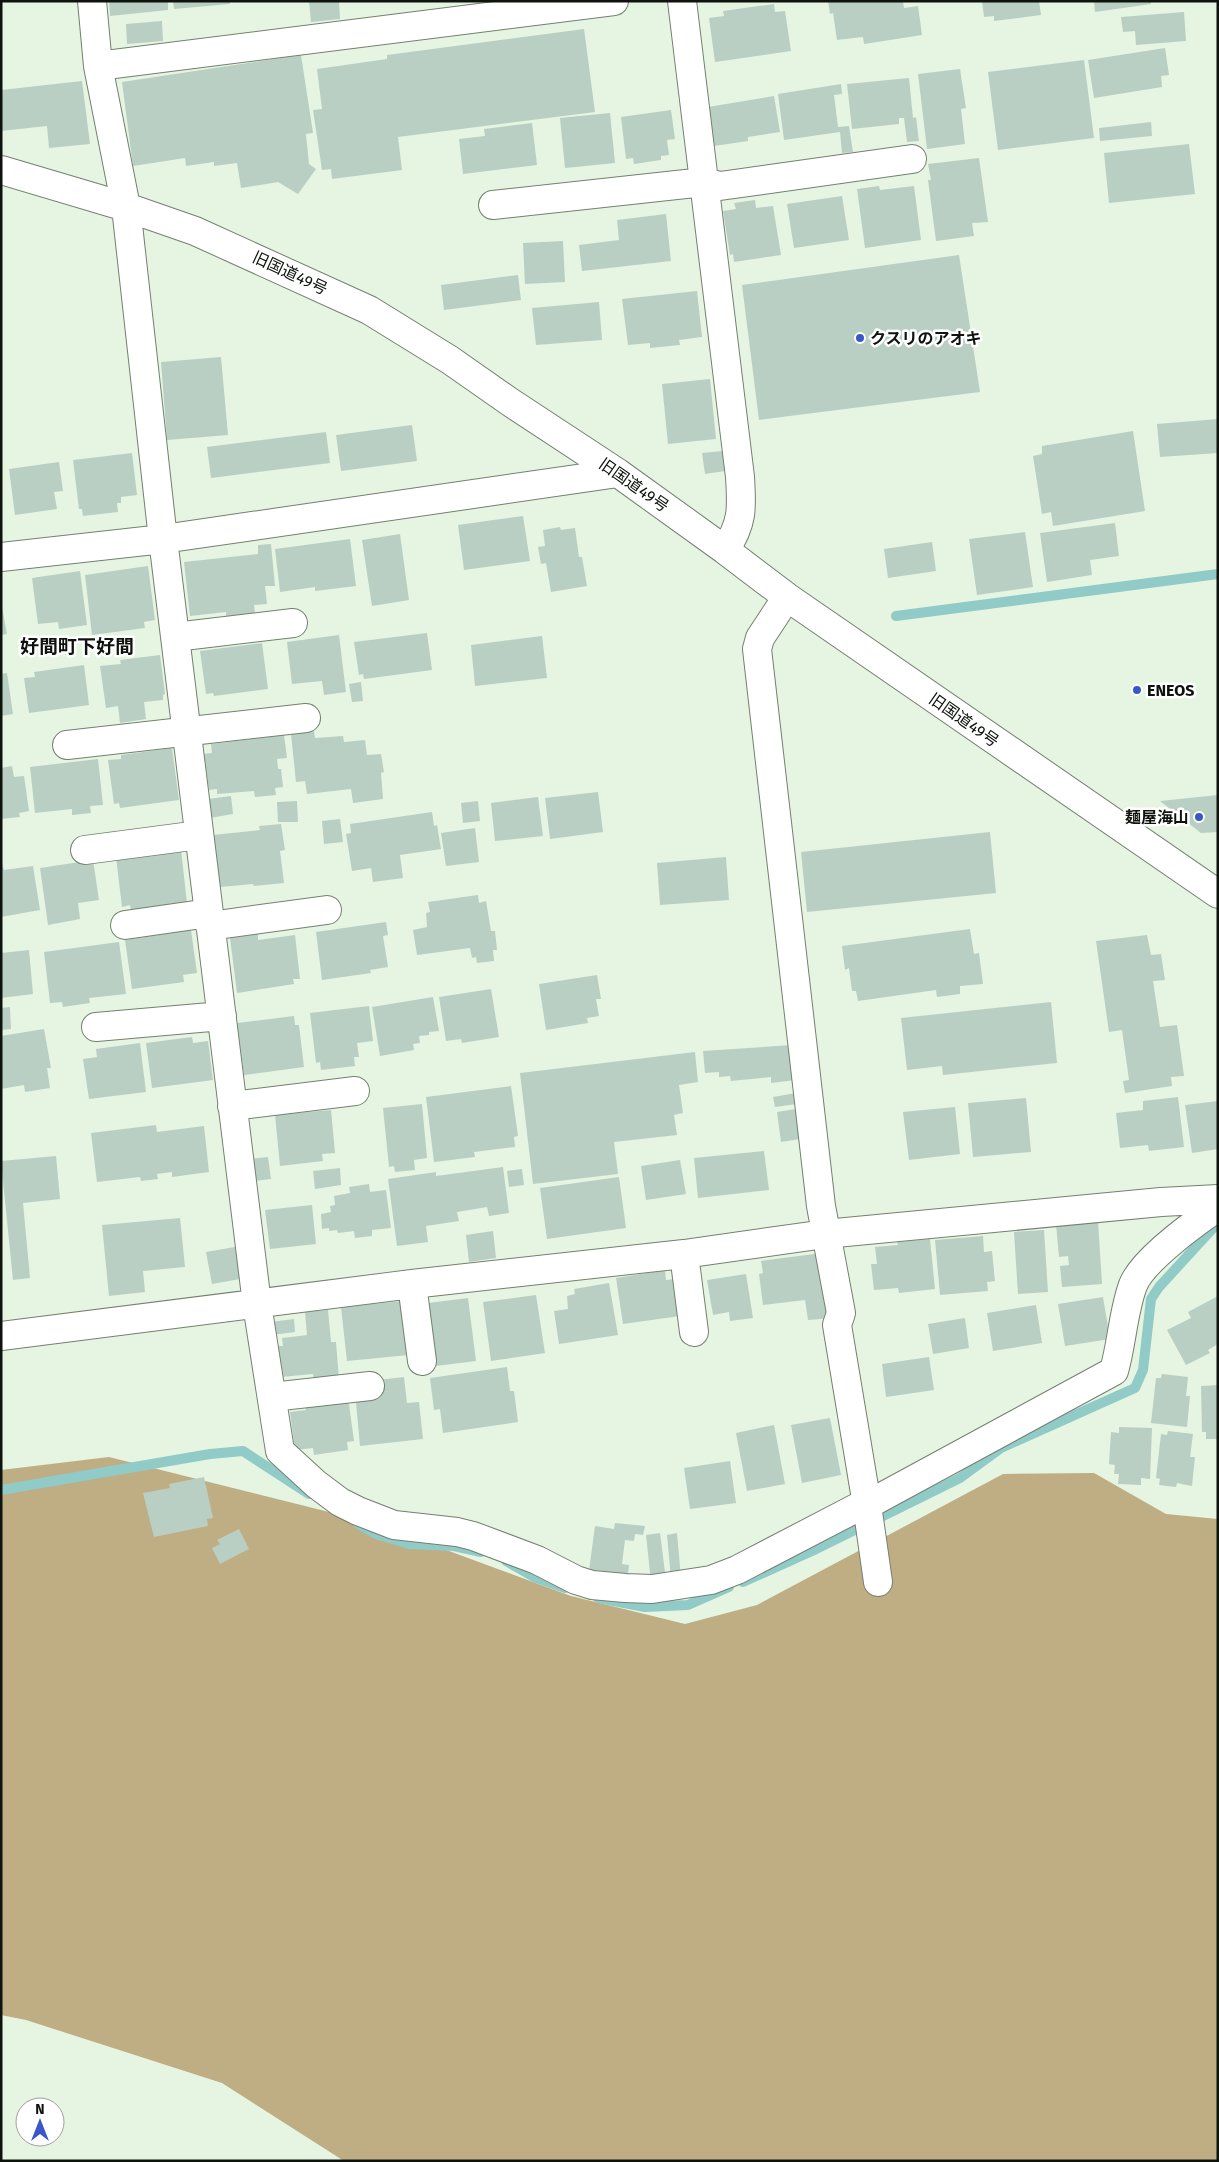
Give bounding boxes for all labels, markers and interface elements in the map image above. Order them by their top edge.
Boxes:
street label: 旧国道49号 [249,247,331,299]
place label: クスリのアオキ [870,329,982,348]
marker: クスリのアオキ [854,332,866,344]
street label: 旧国道49号 [596,454,672,516]
district label: 好間町下好間 [20,635,134,658]
place label: ENEOS [1147,681,1194,700]
marker: ENEOS [1131,684,1143,696]
street label: 旧国道49号 [926,689,1002,751]
place label: 麺屋海山 [1125,808,1189,827]
marker: 麺屋海山 [1193,811,1205,823]
north arrow [15,2097,65,2147]
text: N [35,2101,45,2118]

